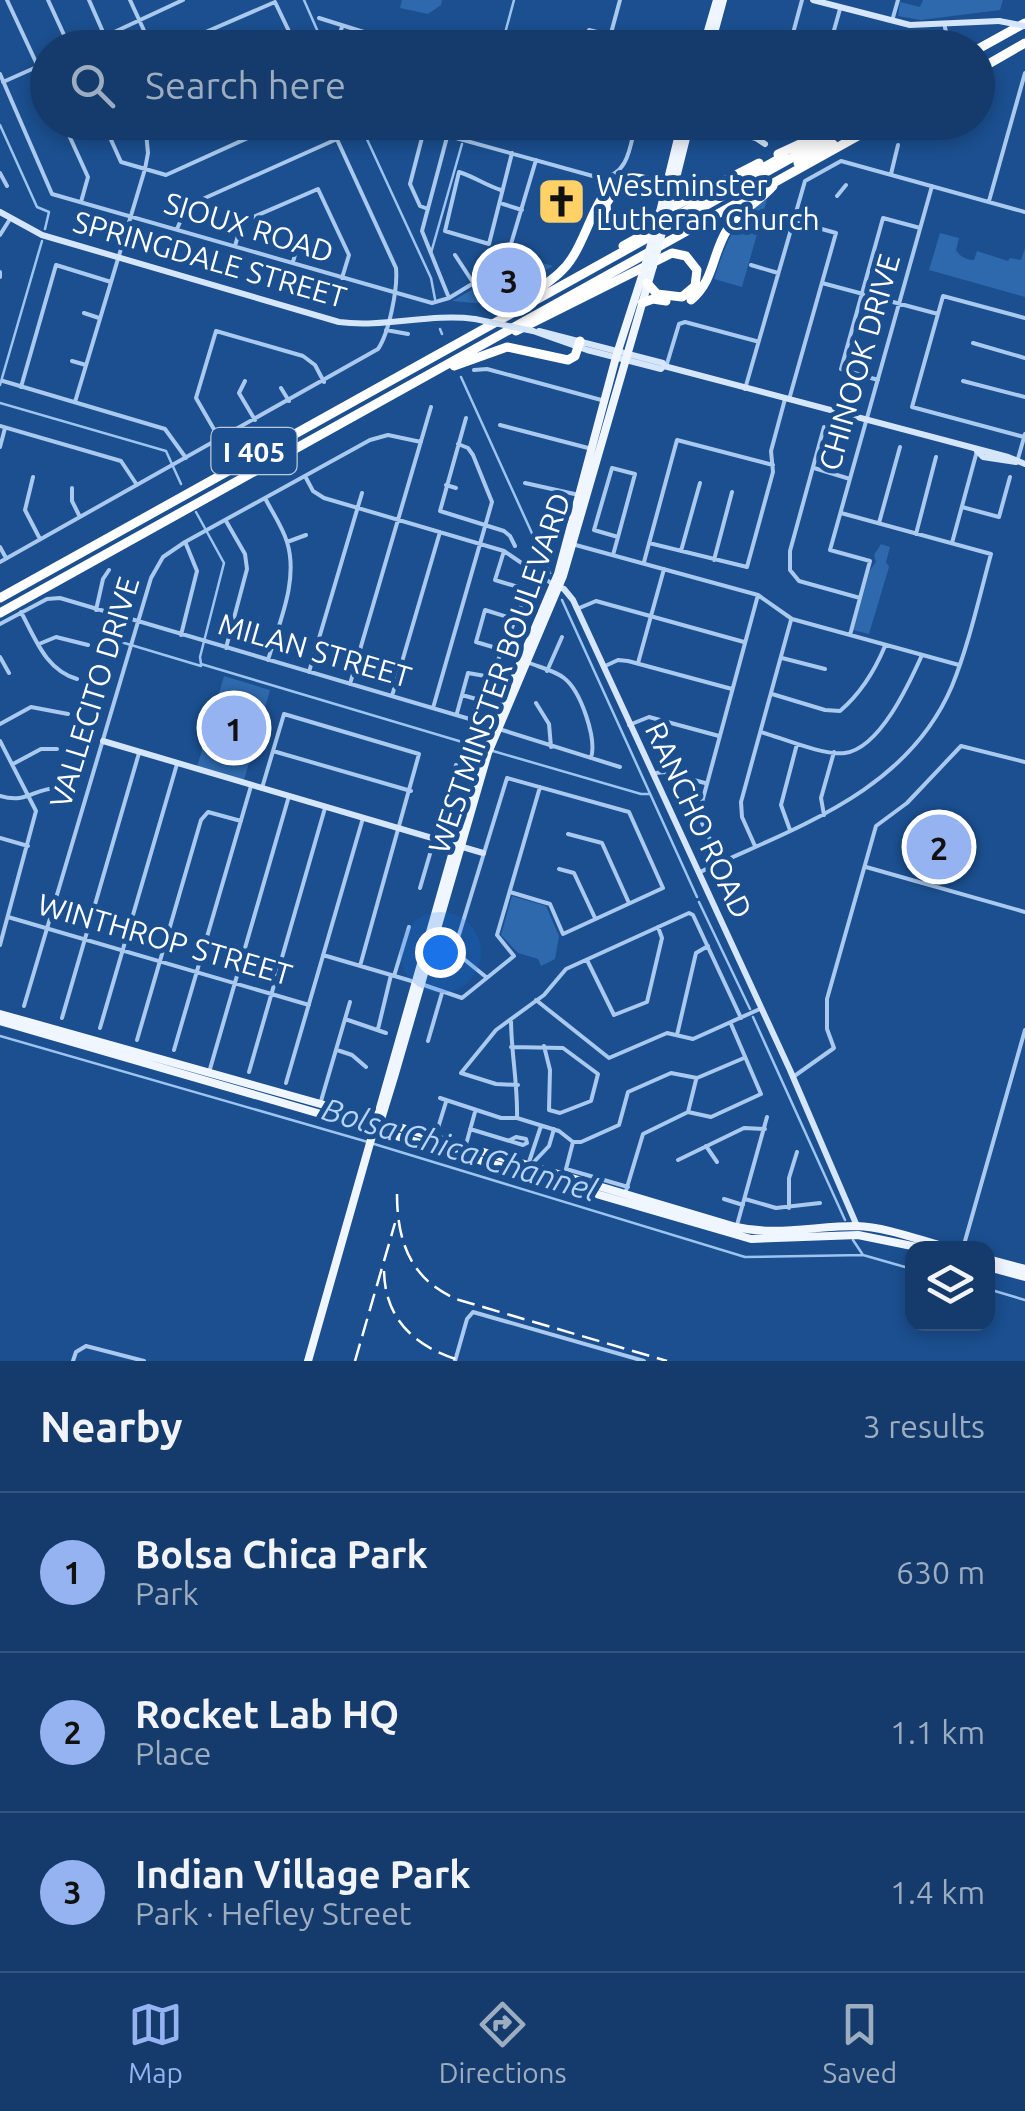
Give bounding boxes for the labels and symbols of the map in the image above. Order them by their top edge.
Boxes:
place label: Westminster Lutheran Church [596,168,820,236]
church icon: Westminster Lutheran Church [535,176,587,228]
street label: SIOUX ROAD [160,185,338,269]
street label: SPRINGDALE STREET [70,204,351,314]
pin: 3 [476,242,542,318]
street label: CHINOOK DRIVE [812,250,906,474]
road number: I 405 [212,428,296,474]
street label: WESTMINSTER BOULEVARD [421,488,577,858]
street label: VALLECITO DRIVE [43,572,145,812]
street label: MILAN STREET [215,606,416,694]
pin: 1 [202,690,266,766]
street label: RANCHO ROAD [639,717,759,923]
pin: 2 [906,810,972,884]
street label: WINTHROP STREET [34,886,296,992]
your location [415,927,466,978]
water label: Bolsa Chica Channel [318,1090,602,1208]

